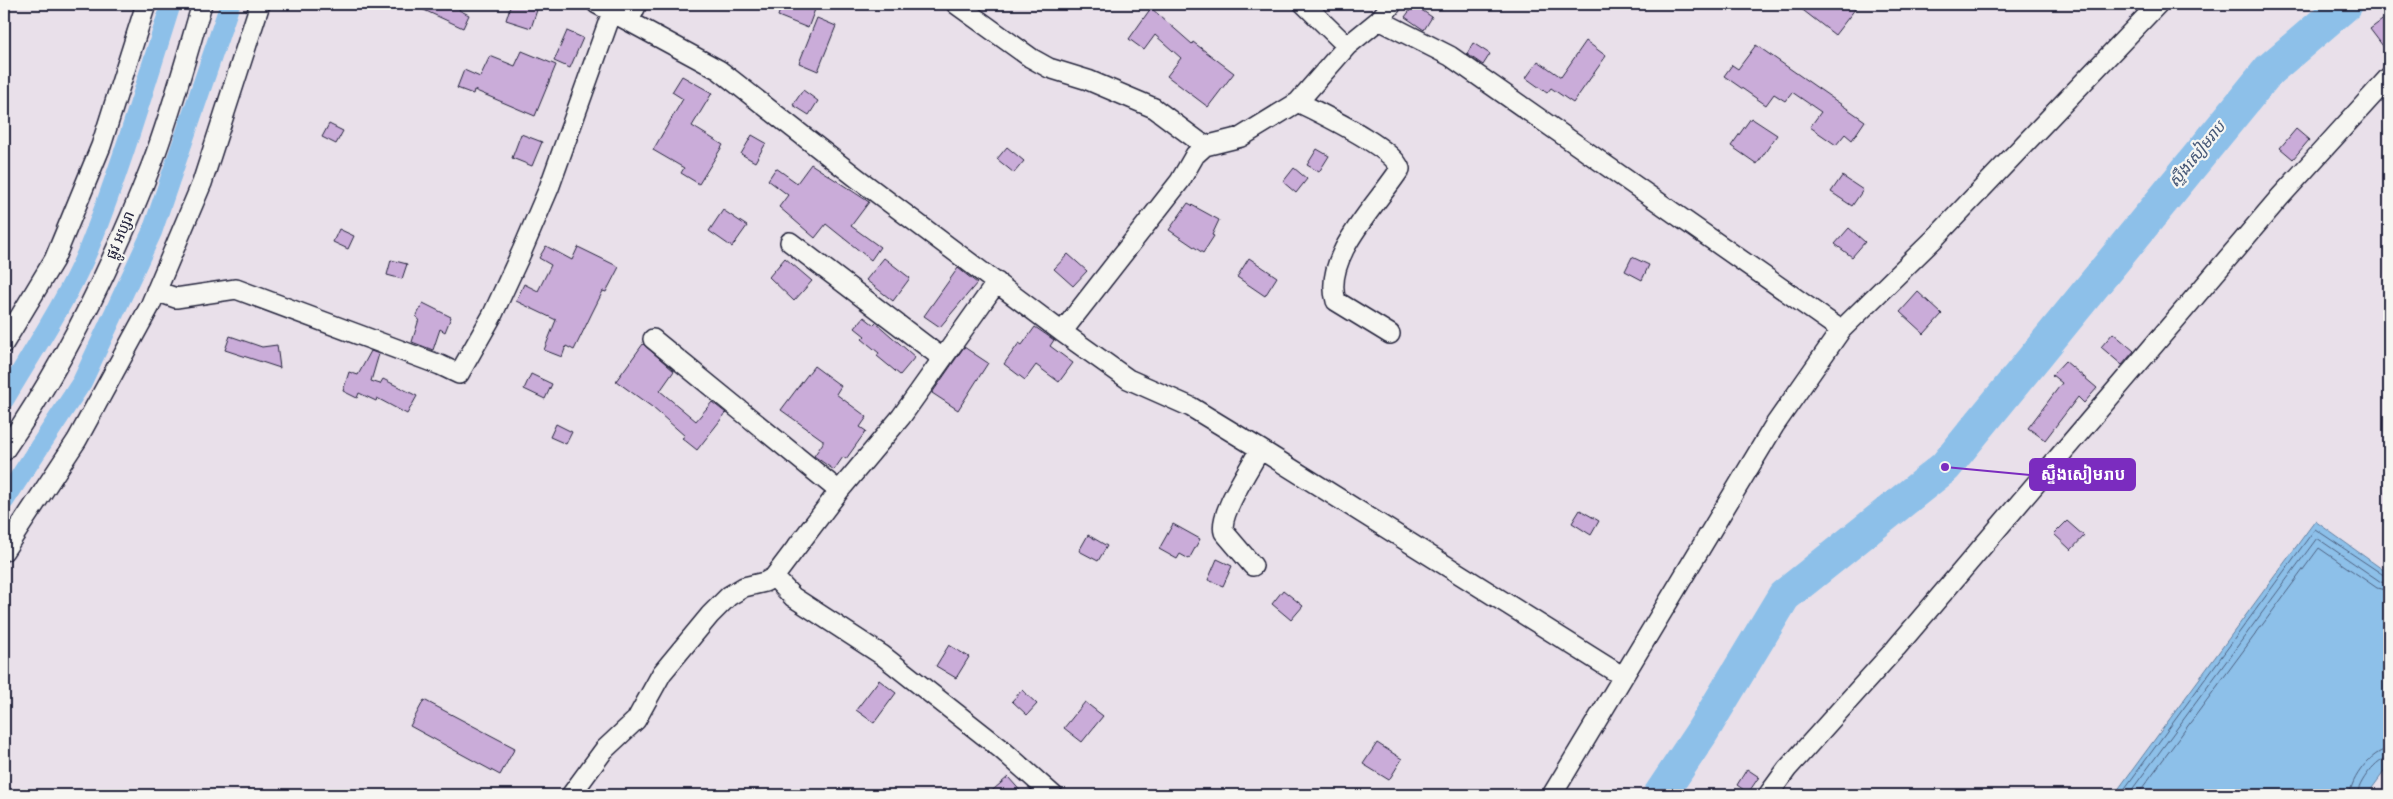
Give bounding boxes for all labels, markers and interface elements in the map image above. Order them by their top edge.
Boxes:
water label: ស្ទឹងសៀមរាប [2164,115,2232,193]
street label: ផ្លូវ អប្សរា [104,209,142,264]
callout: ស្ទឹងសៀមរាប [2030,459,2135,490]
text: ស្ទឹងសៀមរាប [2041,464,2125,487]

